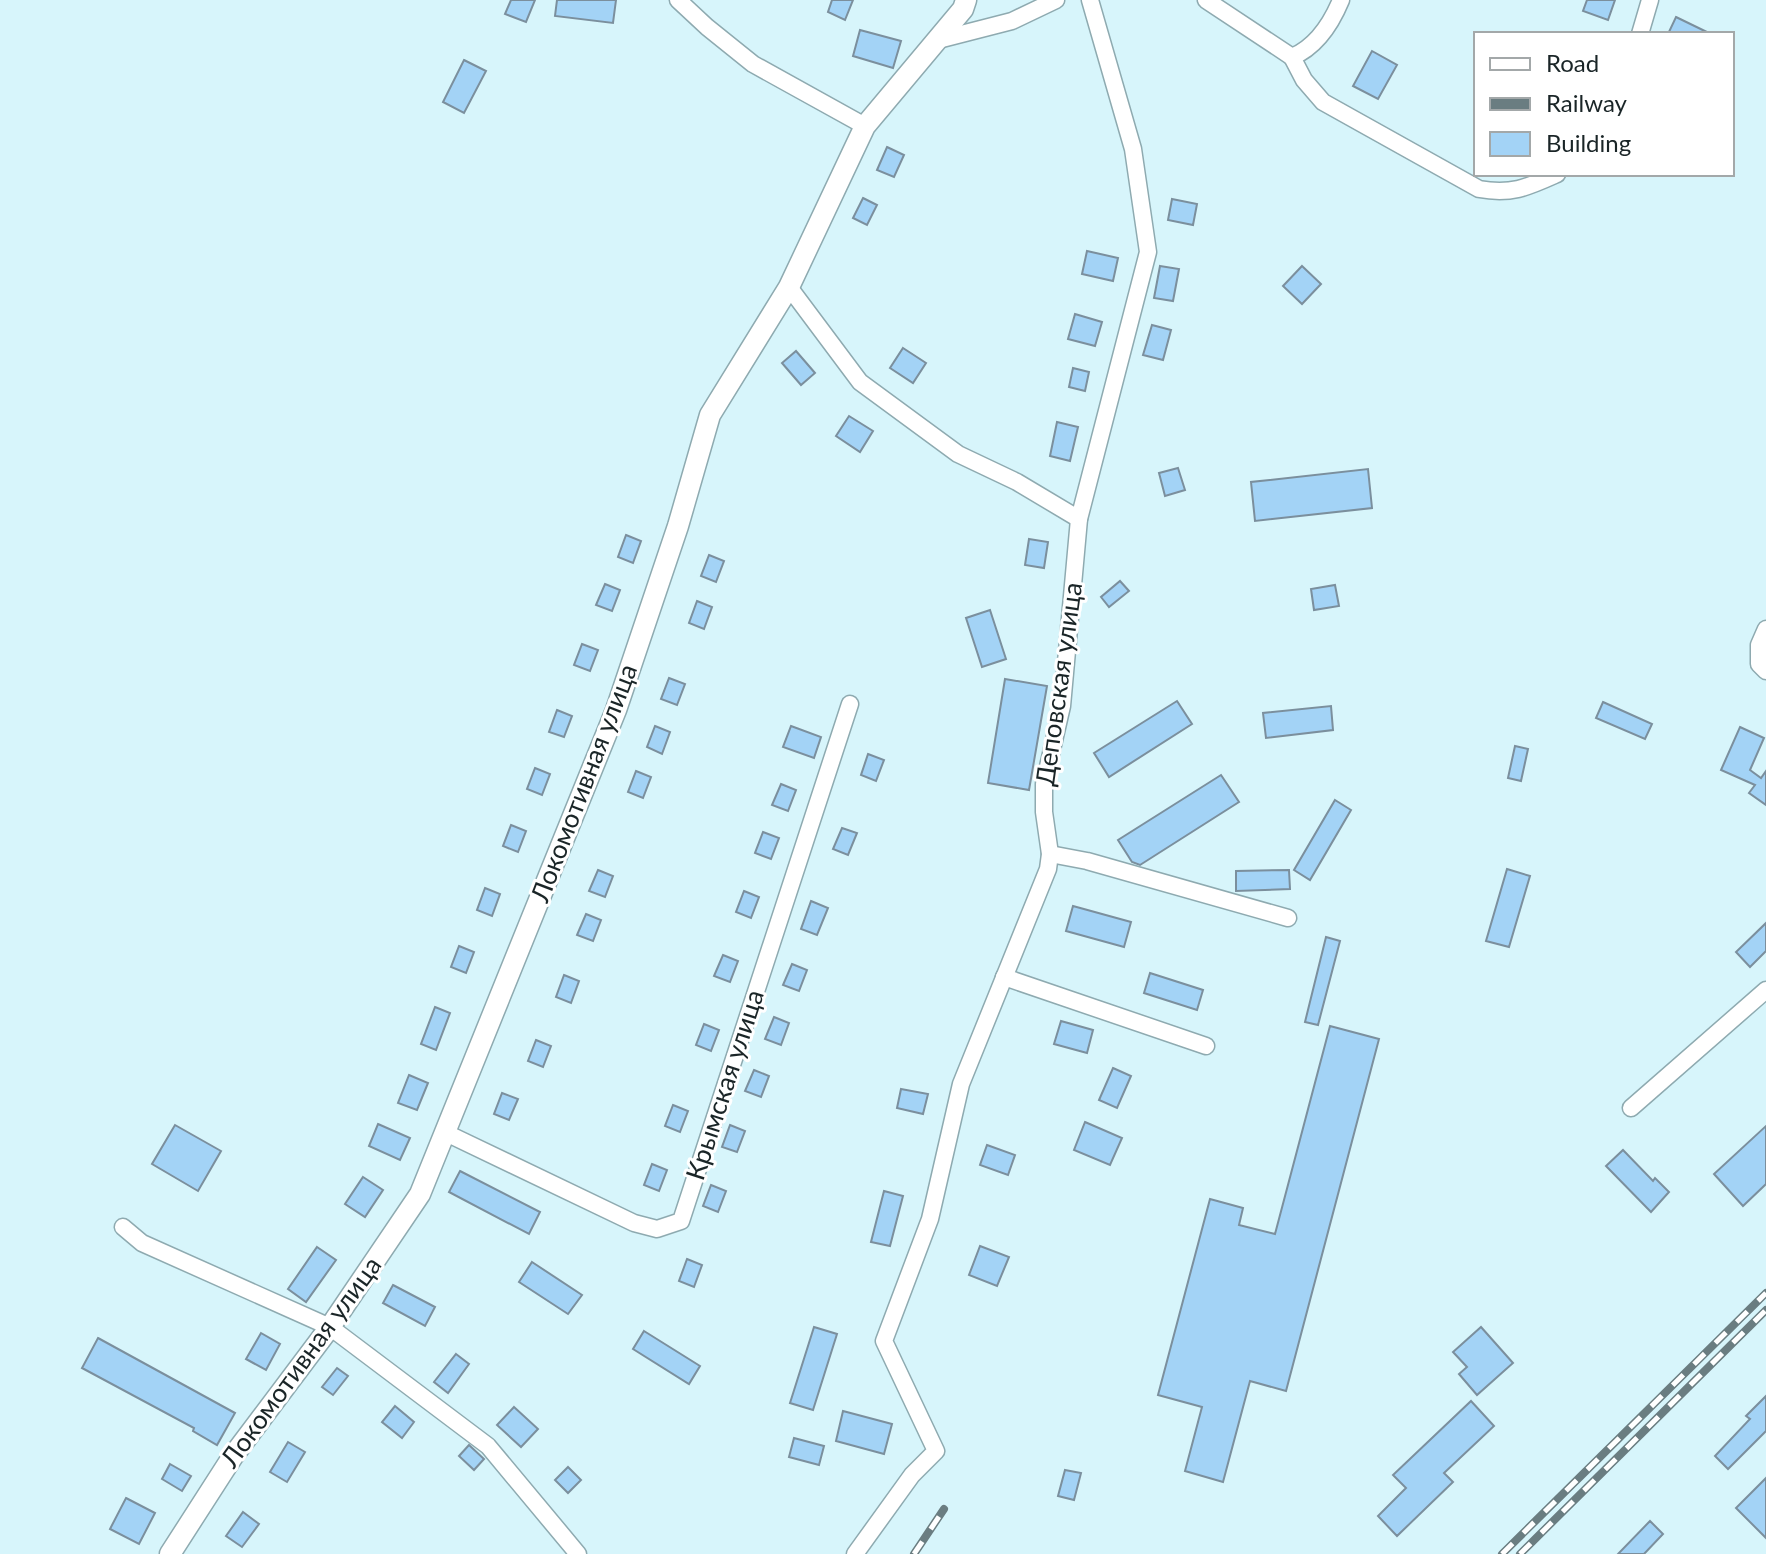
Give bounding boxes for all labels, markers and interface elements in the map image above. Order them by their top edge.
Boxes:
legend [1474,32,1734,176]
text: Road [1546,48,1599,77]
text: Railway [1546,88,1628,117]
text: Building [1546,128,1631,157]
street label: Деповская улица [1028,580,1088,788]
street label: Локомотивная улица [523,659,643,907]
street label: Крымская улица [678,986,770,1184]
street label: Локомотивная улица [212,1250,387,1474]

